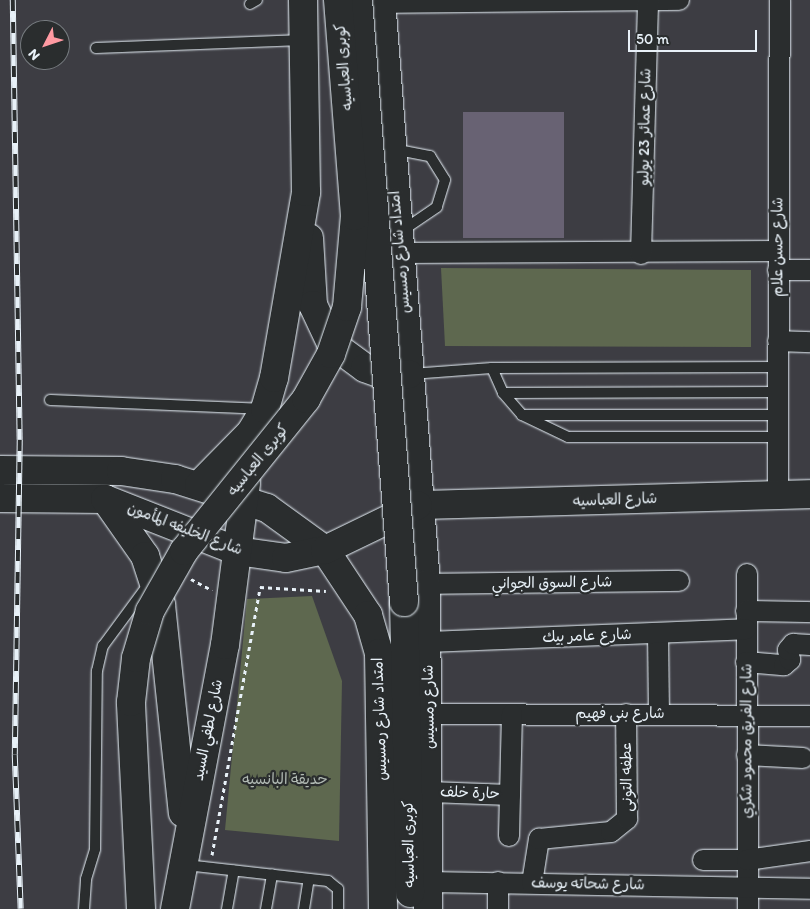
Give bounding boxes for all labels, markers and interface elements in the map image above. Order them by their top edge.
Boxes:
north arrow [20,20,70,70]
scale bar [630,20,759,52]
street label: كوبرى العباسيه [331,23,357,111]
text: 50 m [636,30,669,48]
text: N [25,45,44,64]
street label: شارع عمائر 23 يوليو [635,68,655,186]
street label: امتداد شارع رمسيس [386,190,414,314]
street label: شارع حسن علام [769,197,787,297]
street label: كوبرى العباسيه [224,420,292,500]
street label: شارع العباسيه [573,490,657,510]
street label: شارع الخليفه المأمون [125,499,245,559]
street label: شارع السوق الجواني [492,573,612,593]
street label: شارع عامر بيك [542,625,632,647]
street label: امتداد شارع رمسيس [369,657,391,781]
street label: شارع الفريق محمود شكري [738,664,756,818]
street label: شارع رمسيس [419,665,439,749]
street label: شارع لطفي السيد [189,678,227,782]
street label: شارع بنى فهيم [575,705,665,723]
street label: عطفه التونى [617,742,637,812]
park label: حديقة البانسيه [242,771,328,789]
street label: حارة خلف [440,783,500,803]
street label: كوبرى العباسيه [399,800,419,888]
street label: شارع شحاته يوسف [531,874,645,894]

